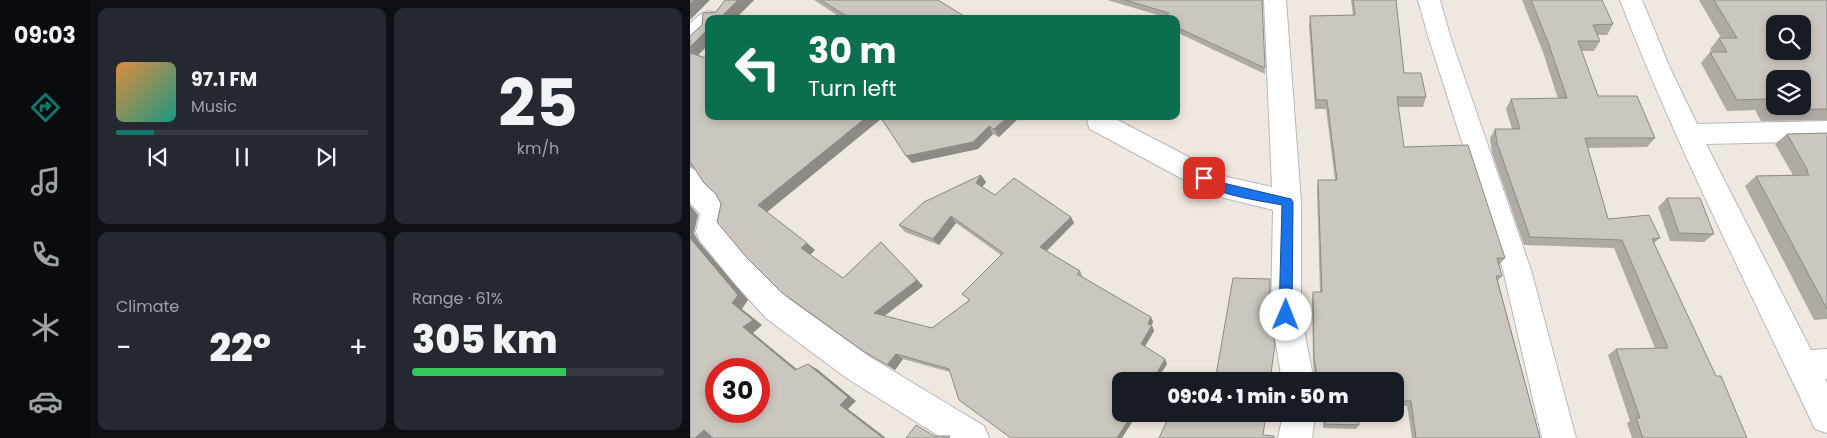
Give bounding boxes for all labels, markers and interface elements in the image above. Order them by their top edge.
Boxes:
map controls [1766,15,1811,115]
button: search [1766,15,1811,60]
text: 09:03 [14,20,76,51]
text: 30 m [808,26,896,75]
icon: left [725,35,790,100]
text: 25 [498,58,578,149]
text: 97.1 FM [191,66,257,93]
button: layers [1766,70,1811,115]
text: Turn left [808,73,896,104]
icon: directions [28,90,63,125]
text: Music [191,95,237,118]
text: km/h [517,137,559,160]
icon: previous [144,143,172,171]
icon: pause [228,143,256,171]
icon: next [312,143,340,171]
pin [1183,157,1225,199]
icon: music [28,164,63,199]
icon: arrive [1190,164,1218,192]
icon: phone [28,237,63,272]
text: Range · 61% [412,287,503,310]
position arrow [1259,288,1311,340]
text: Climate [116,295,179,318]
icon: climate [28,310,63,345]
text: 305 km [412,313,557,366]
text: 22° [209,321,271,374]
text: − [116,328,131,367]
text: + [349,328,368,367]
speed limit sign: 30 [705,358,770,423]
text: 09:04 · 1 min · 50 m [1167,383,1349,410]
icon: car [28,384,63,419]

